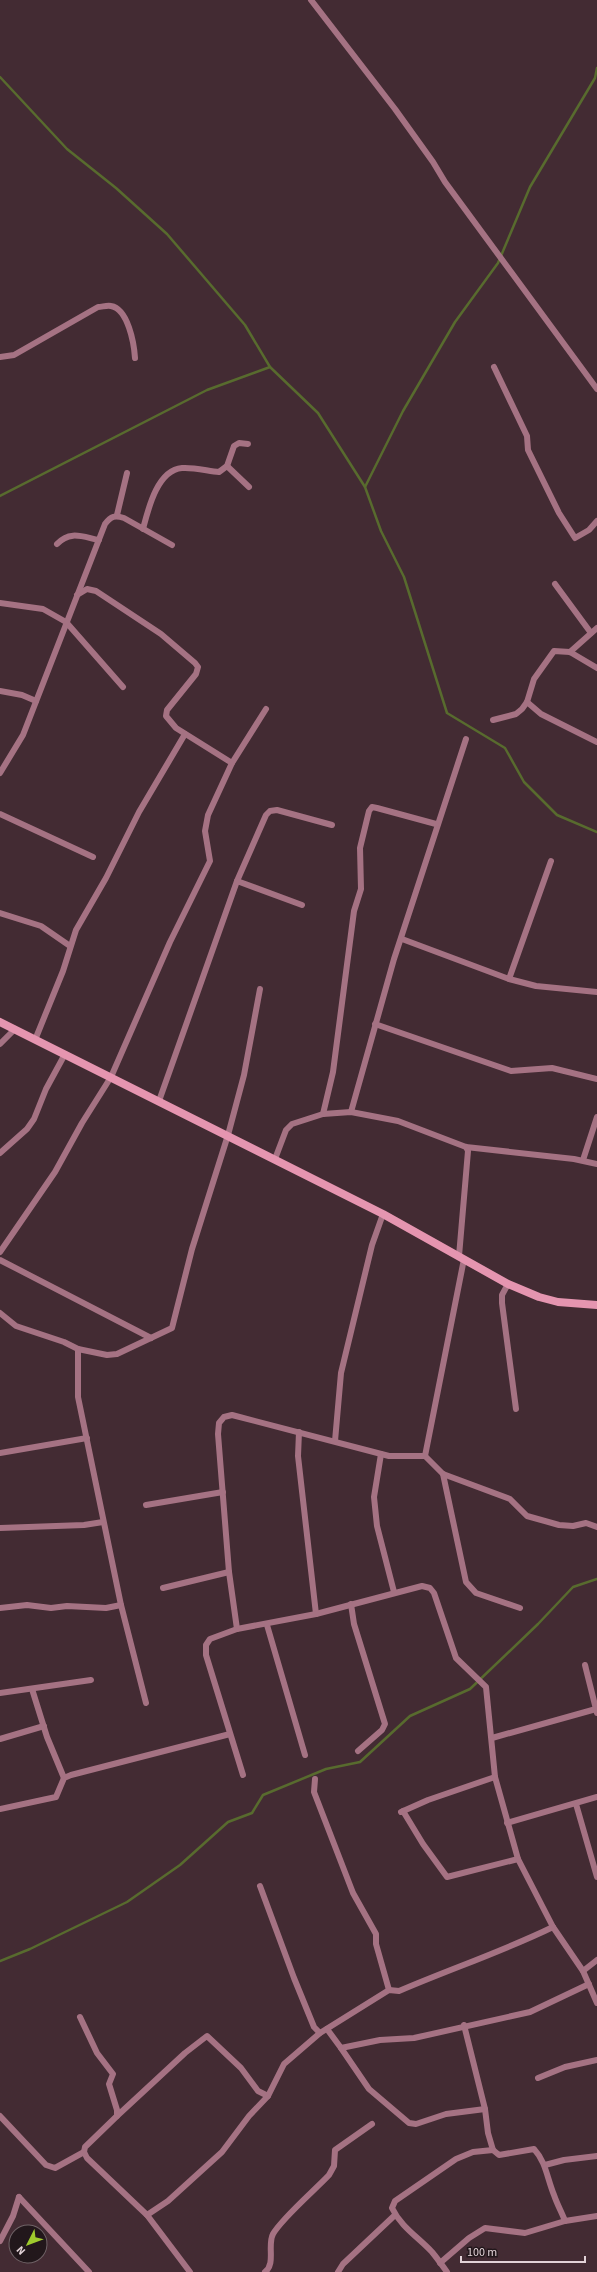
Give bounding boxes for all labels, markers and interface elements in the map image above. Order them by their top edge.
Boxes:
north arrow [8,2224,48,2264]
scale bar [461,2238,585,2264]
text: N [13,2243,29,2258]
text: 100 m [467,2244,497,2261]

